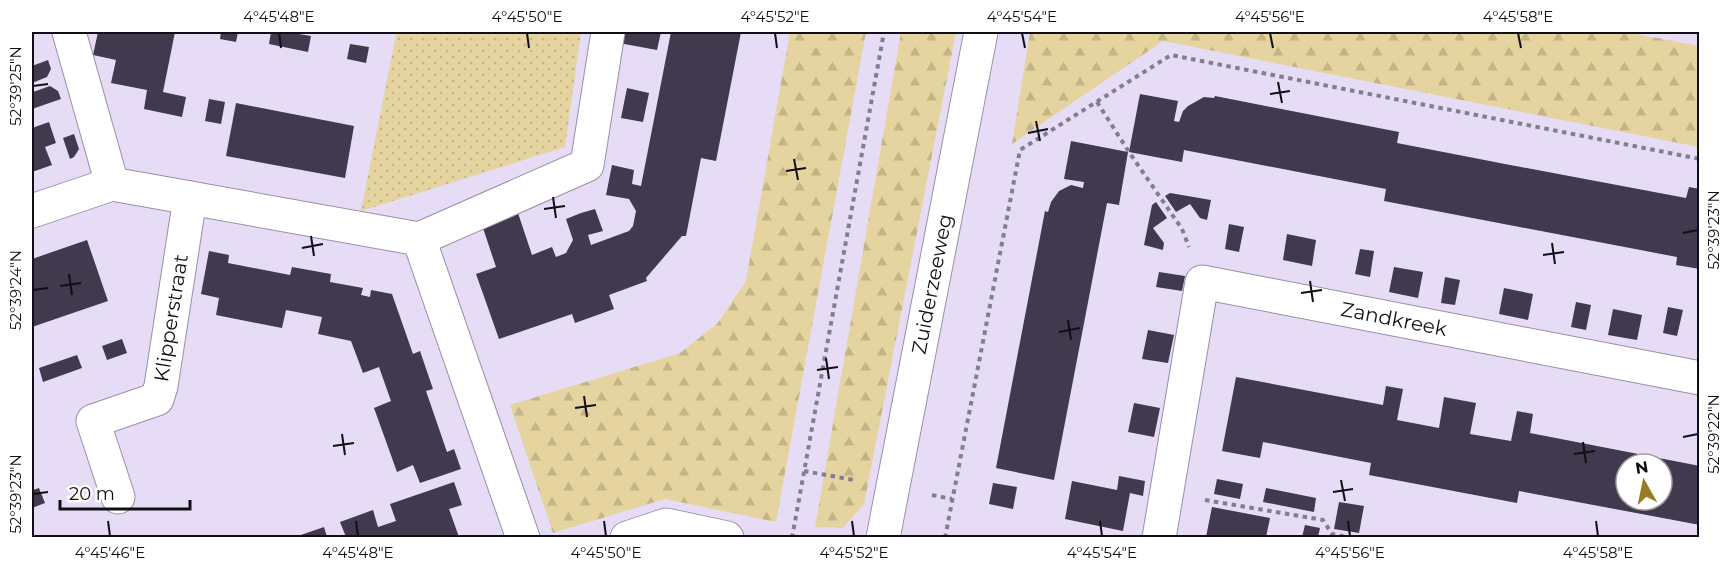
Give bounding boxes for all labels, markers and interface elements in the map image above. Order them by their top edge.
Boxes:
text: 4°45'48"E [243,7,315,26]
text: 4°45'50"E [492,7,562,26]
text: 4°45'52"E [740,7,810,26]
text: 4°45'54"E [987,7,1057,26]
text: 4°45'56"E [1235,7,1305,26]
text: 4°45'58"E [1483,7,1553,26]
text: 52°39'25"N [6,46,25,126]
text: 52°39'23"N [1704,190,1723,270]
street label: Zuiderzeeweg [907,212,957,356]
text: 52°39'24"N [6,250,25,330]
street label: Klipperstraat [149,252,193,384]
street label: Zandkreek [1339,297,1449,341]
text: 52°39'22"N [1704,394,1723,474]
north arrow [1614,452,1674,512]
text: 52°39'23"N [6,454,25,534]
text: N [1634,457,1650,478]
scale bar [60,473,190,511]
text: 20 m [69,483,115,505]
text: 4°45'46"E [75,543,145,562]
text: 4°45'48"E [322,543,394,562]
text: 4°45'50"E [571,543,641,562]
text: 4°45'52"E [819,543,889,562]
text: 4°45'54"E [1067,543,1137,562]
text: 4°45'56"E [1315,543,1385,562]
text: 4°45'58"E [1563,543,1633,562]

